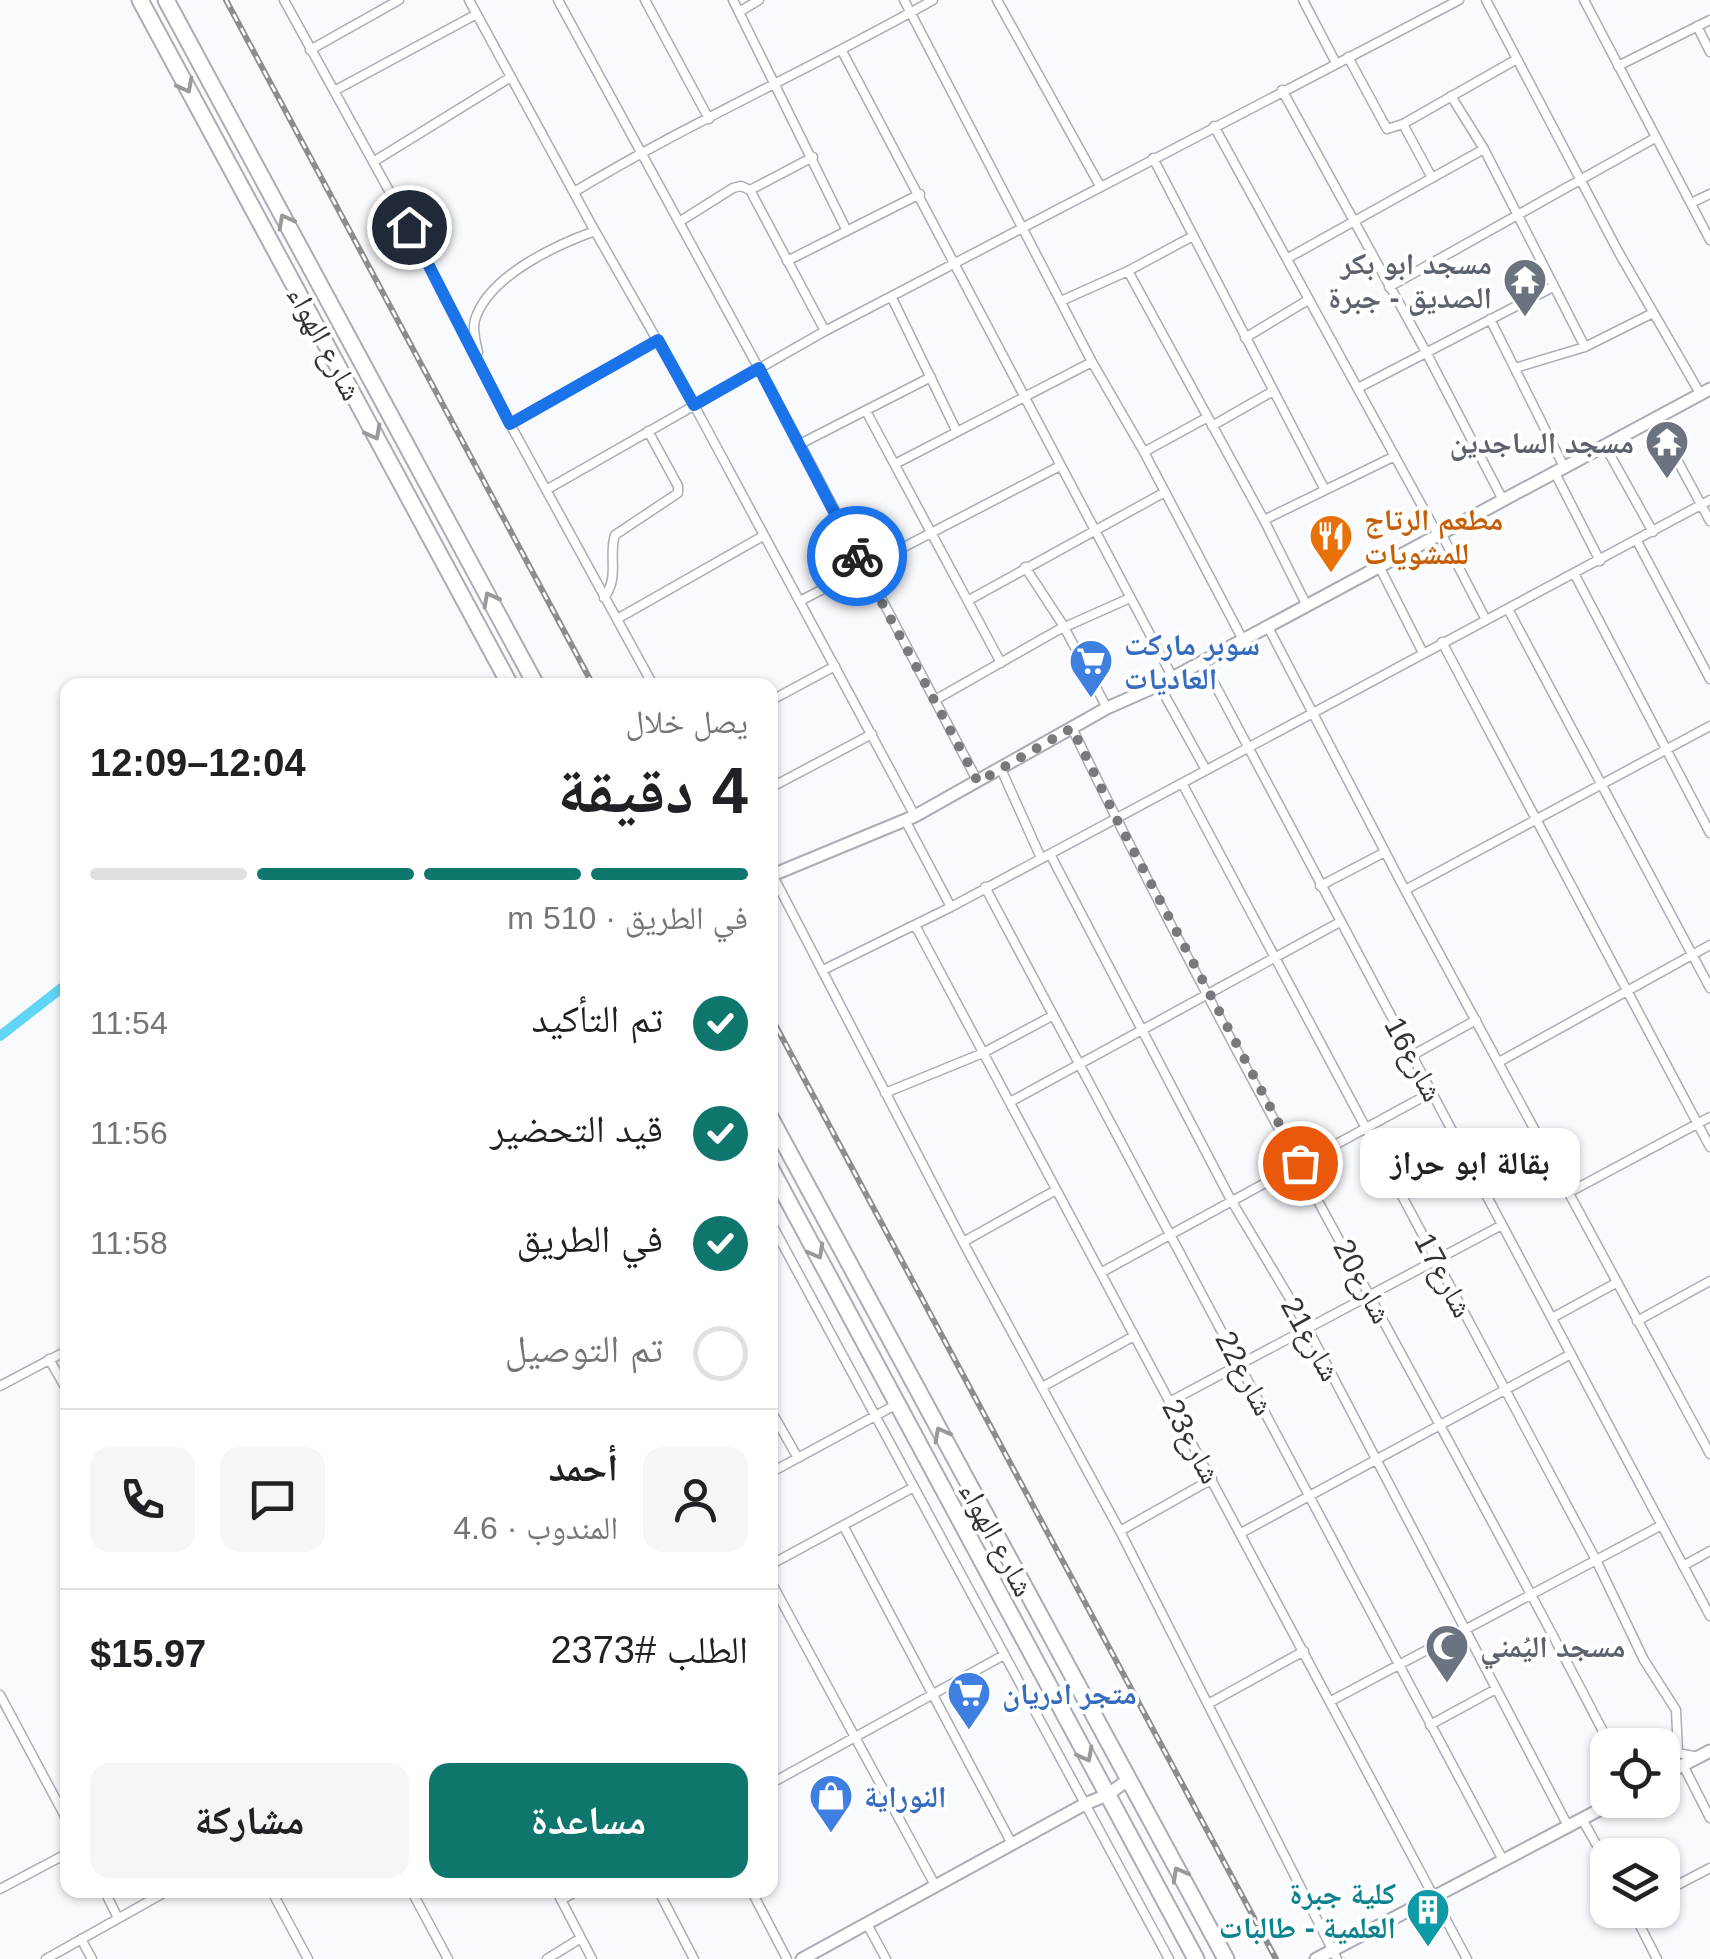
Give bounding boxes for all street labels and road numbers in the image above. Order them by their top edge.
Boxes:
street label: شارع الهواء [279,280,369,407]
street label: شارع16 [1376,1011,1450,1108]
street label: شارع17 [1406,1227,1480,1324]
street label: شارع20 [1325,1233,1399,1330]
street label: شارع21 [1272,1291,1347,1388]
street label: شارع22 [1207,1325,1281,1422]
street label: شارع23 [1154,1393,1228,1490]
street label: شارع الهواء [951,1476,1041,1603]

